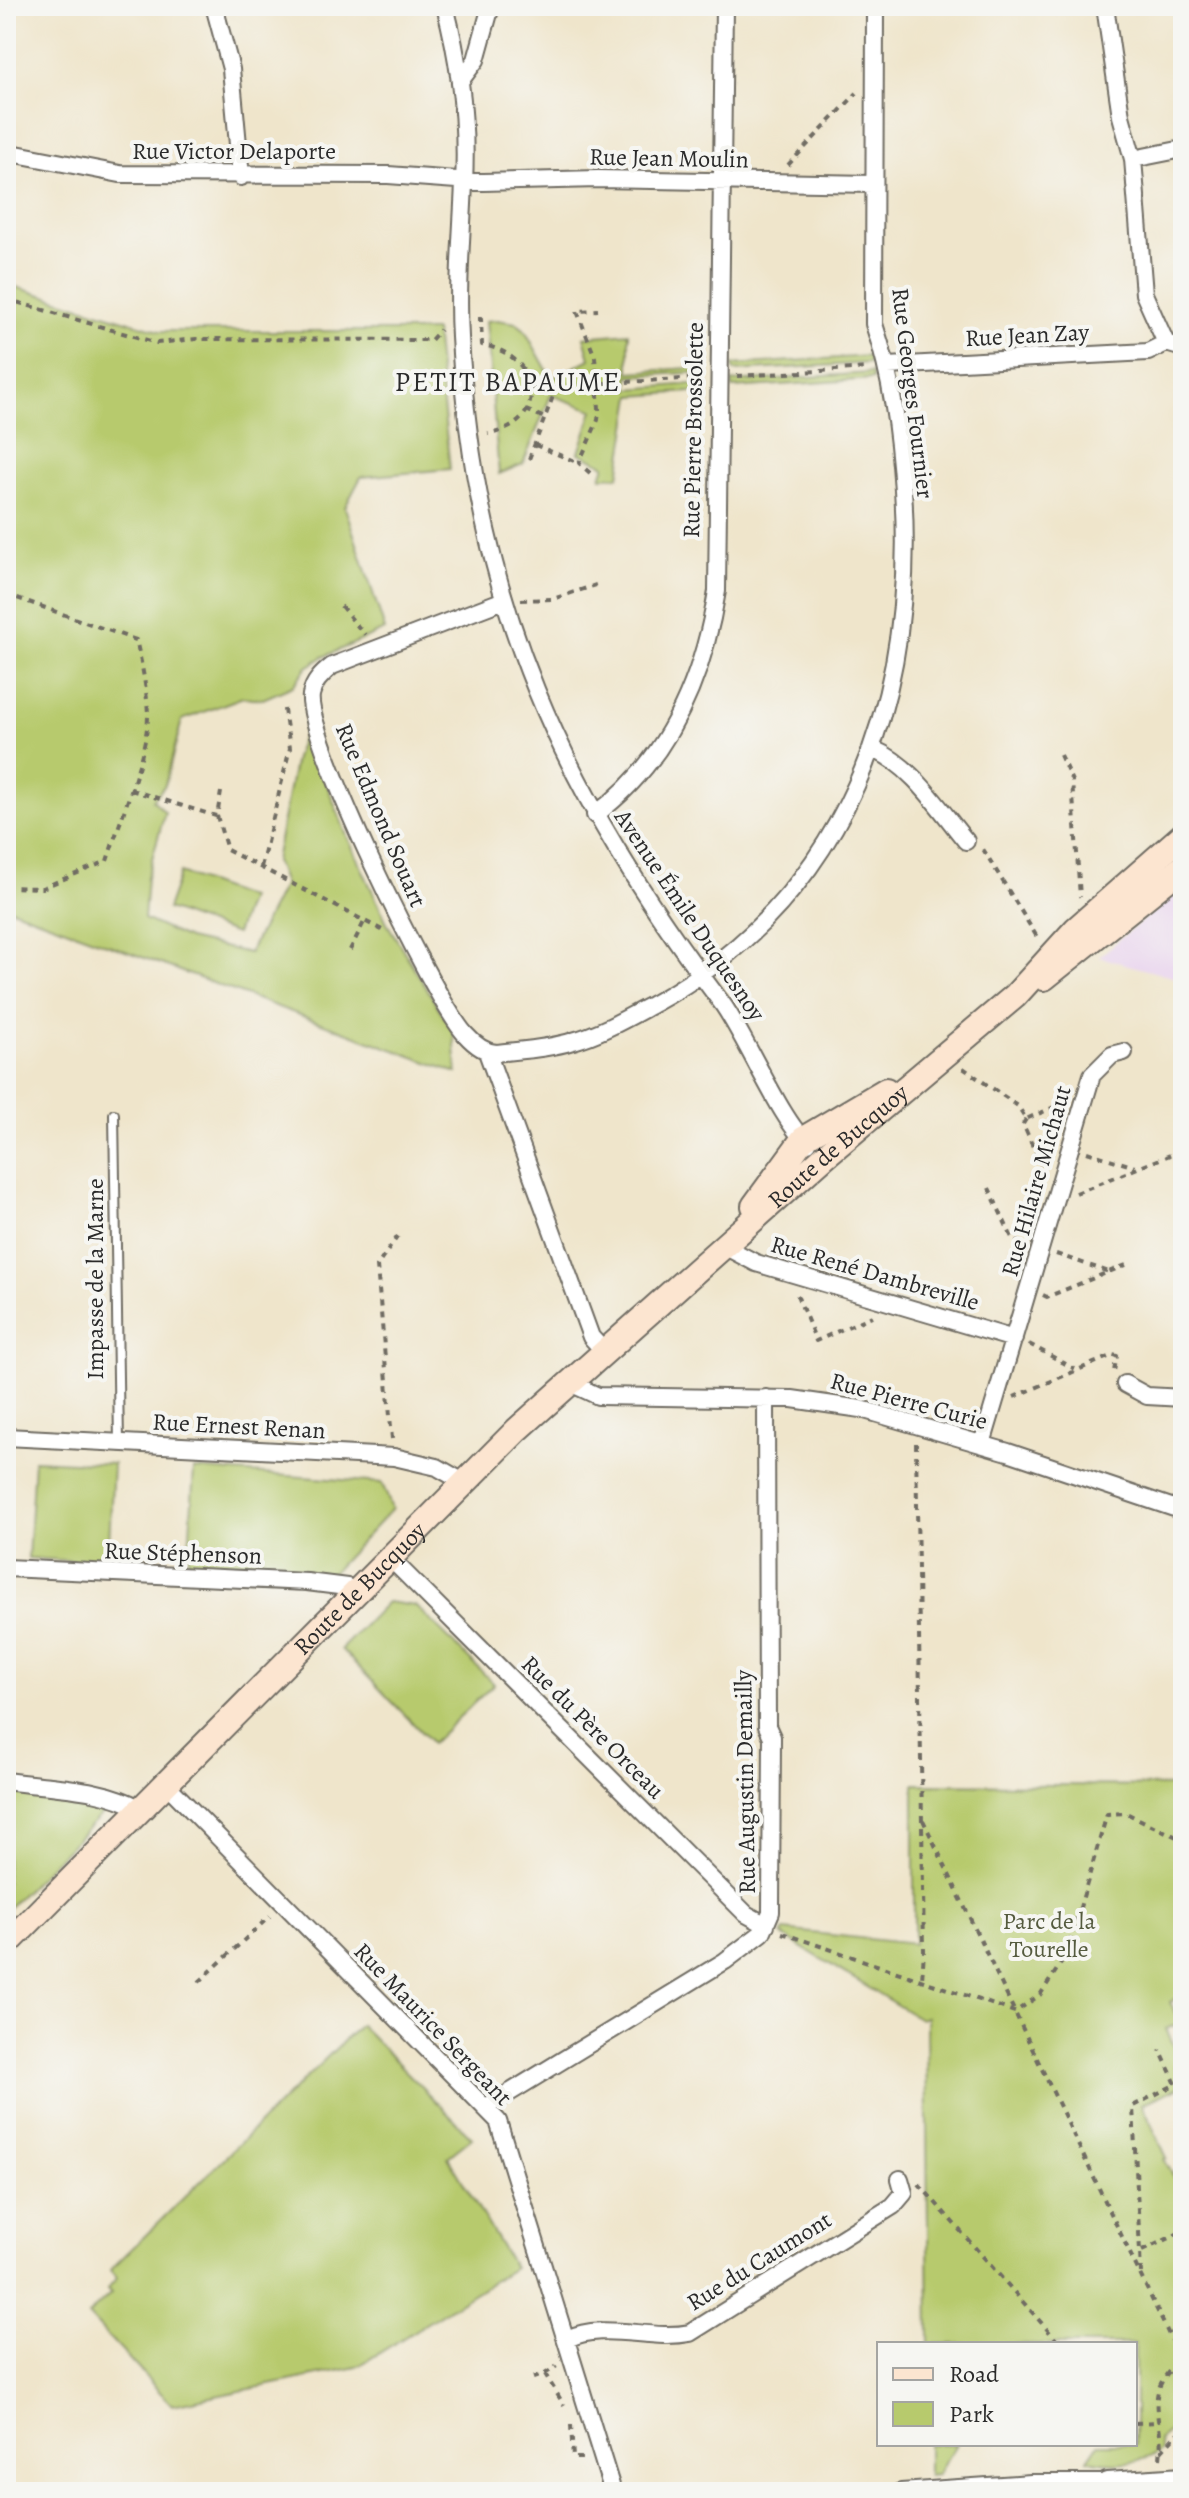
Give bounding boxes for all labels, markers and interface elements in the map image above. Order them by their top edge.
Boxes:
street label: Rue Victor Delaporte [132,135,336,167]
street label: Rue Jean Moulin [589,141,749,175]
street label: Rue Georges Fournier [884,286,942,500]
street label: Rue Jean Zay [964,316,1090,354]
street label: Rue Pierre Brossolette [675,322,711,538]
district label: PETIT BAPAUME [395,363,621,401]
street label: Rue Edmond Souart [328,718,434,912]
street label: Avenue Émile Duquesnoy [607,802,773,1027]
street label: Route de Bucquoy [761,1076,915,1215]
street label: Rue Hilaire Michaut [993,1082,1079,1280]
street label: Impasse de la Marne [79,1178,111,1380]
street label: Rue René Dambreville [767,1228,983,1318]
street label: Rue Pierre Curie [827,1365,991,1437]
street label: Rue Ernest Renan [152,1405,326,1447]
street label: Route de Bucquoy [286,1515,433,1662]
street label: Rue Stéphenson [104,1534,262,1572]
street label: Rue du Père Orceau [514,1648,672,1806]
street label: Rue Augustin Demailly [727,1669,763,1894]
park label: Parc de la Tourelle [1002,1905,1096,1965]
street label: Rue Maurice Sergeant [347,1935,519,2113]
street label: Rue du Caumont [680,2204,838,2318]
legend [877,2342,1137,2446]
text: Road [949,2358,999,2390]
text: Park [949,2398,994,2430]

